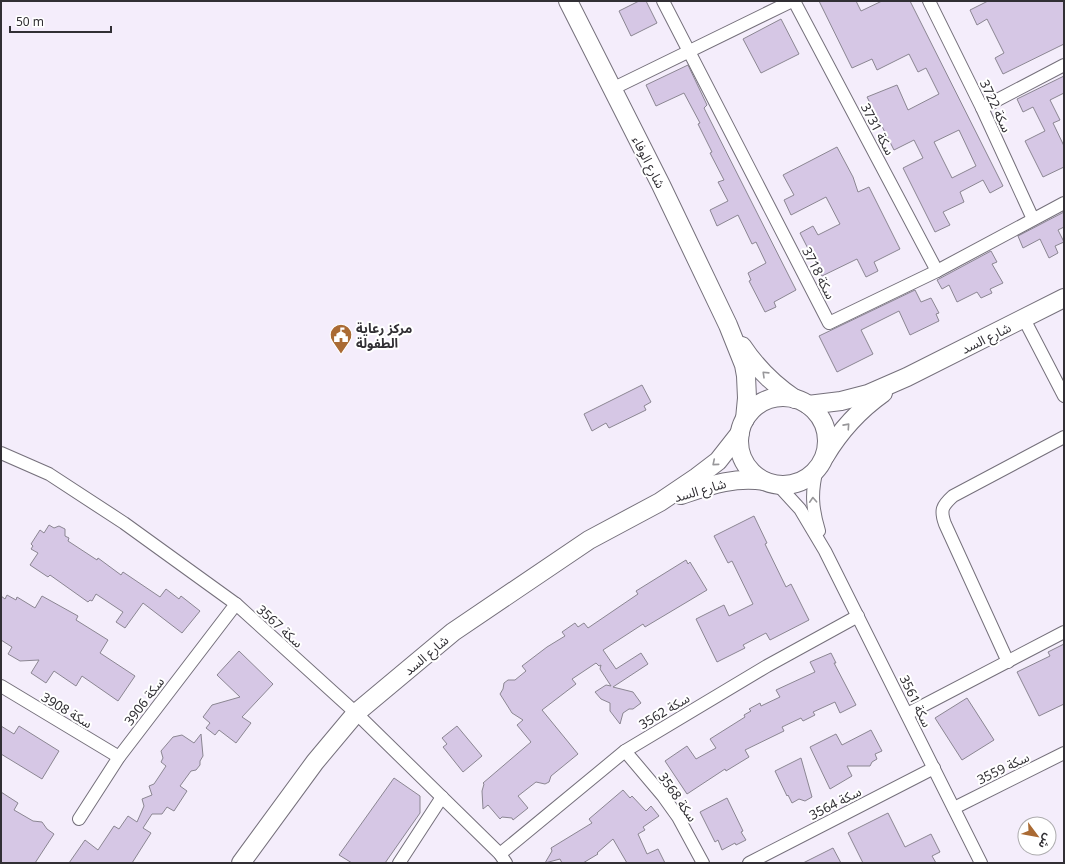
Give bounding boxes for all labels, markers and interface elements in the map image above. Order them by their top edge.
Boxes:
scale bar [10,8,111,34]
text: 50 m [16,13,44,30]
street label: سكة 3722 [976,77,1016,135]
street label: سكة 3731 [857,100,899,158]
street label: شارع الوفاء [626,133,670,192]
street label: سكة 3718 [798,244,840,302]
street label: شارع السد [958,318,1015,360]
place label: مركز رعاية الطفولة [356,319,412,352]
public building icon: مركز رعاية الطفولة [328,322,354,355]
one-way arrow [762,371,770,379]
one-way arrow [842,423,850,431]
one-way arrow [712,458,719,465]
street label: شارع السد [672,474,729,508]
one-way arrow [809,497,817,503]
street label: سكة 3567 [253,600,307,652]
street label: شارع السد [400,631,453,681]
street label: سكة 3561 [896,672,936,730]
street label: سكة 3906 [120,673,168,729]
street label: سكة 3908 [38,688,96,732]
street label: سكة 3562 [635,689,693,733]
street label: سكة 3559 [974,748,1032,788]
street label: سكة 3568 [654,769,702,825]
street label: سكة 3564 [806,782,864,824]
north arrow [1017,816,1057,856]
text: ش [1036,831,1056,852]

